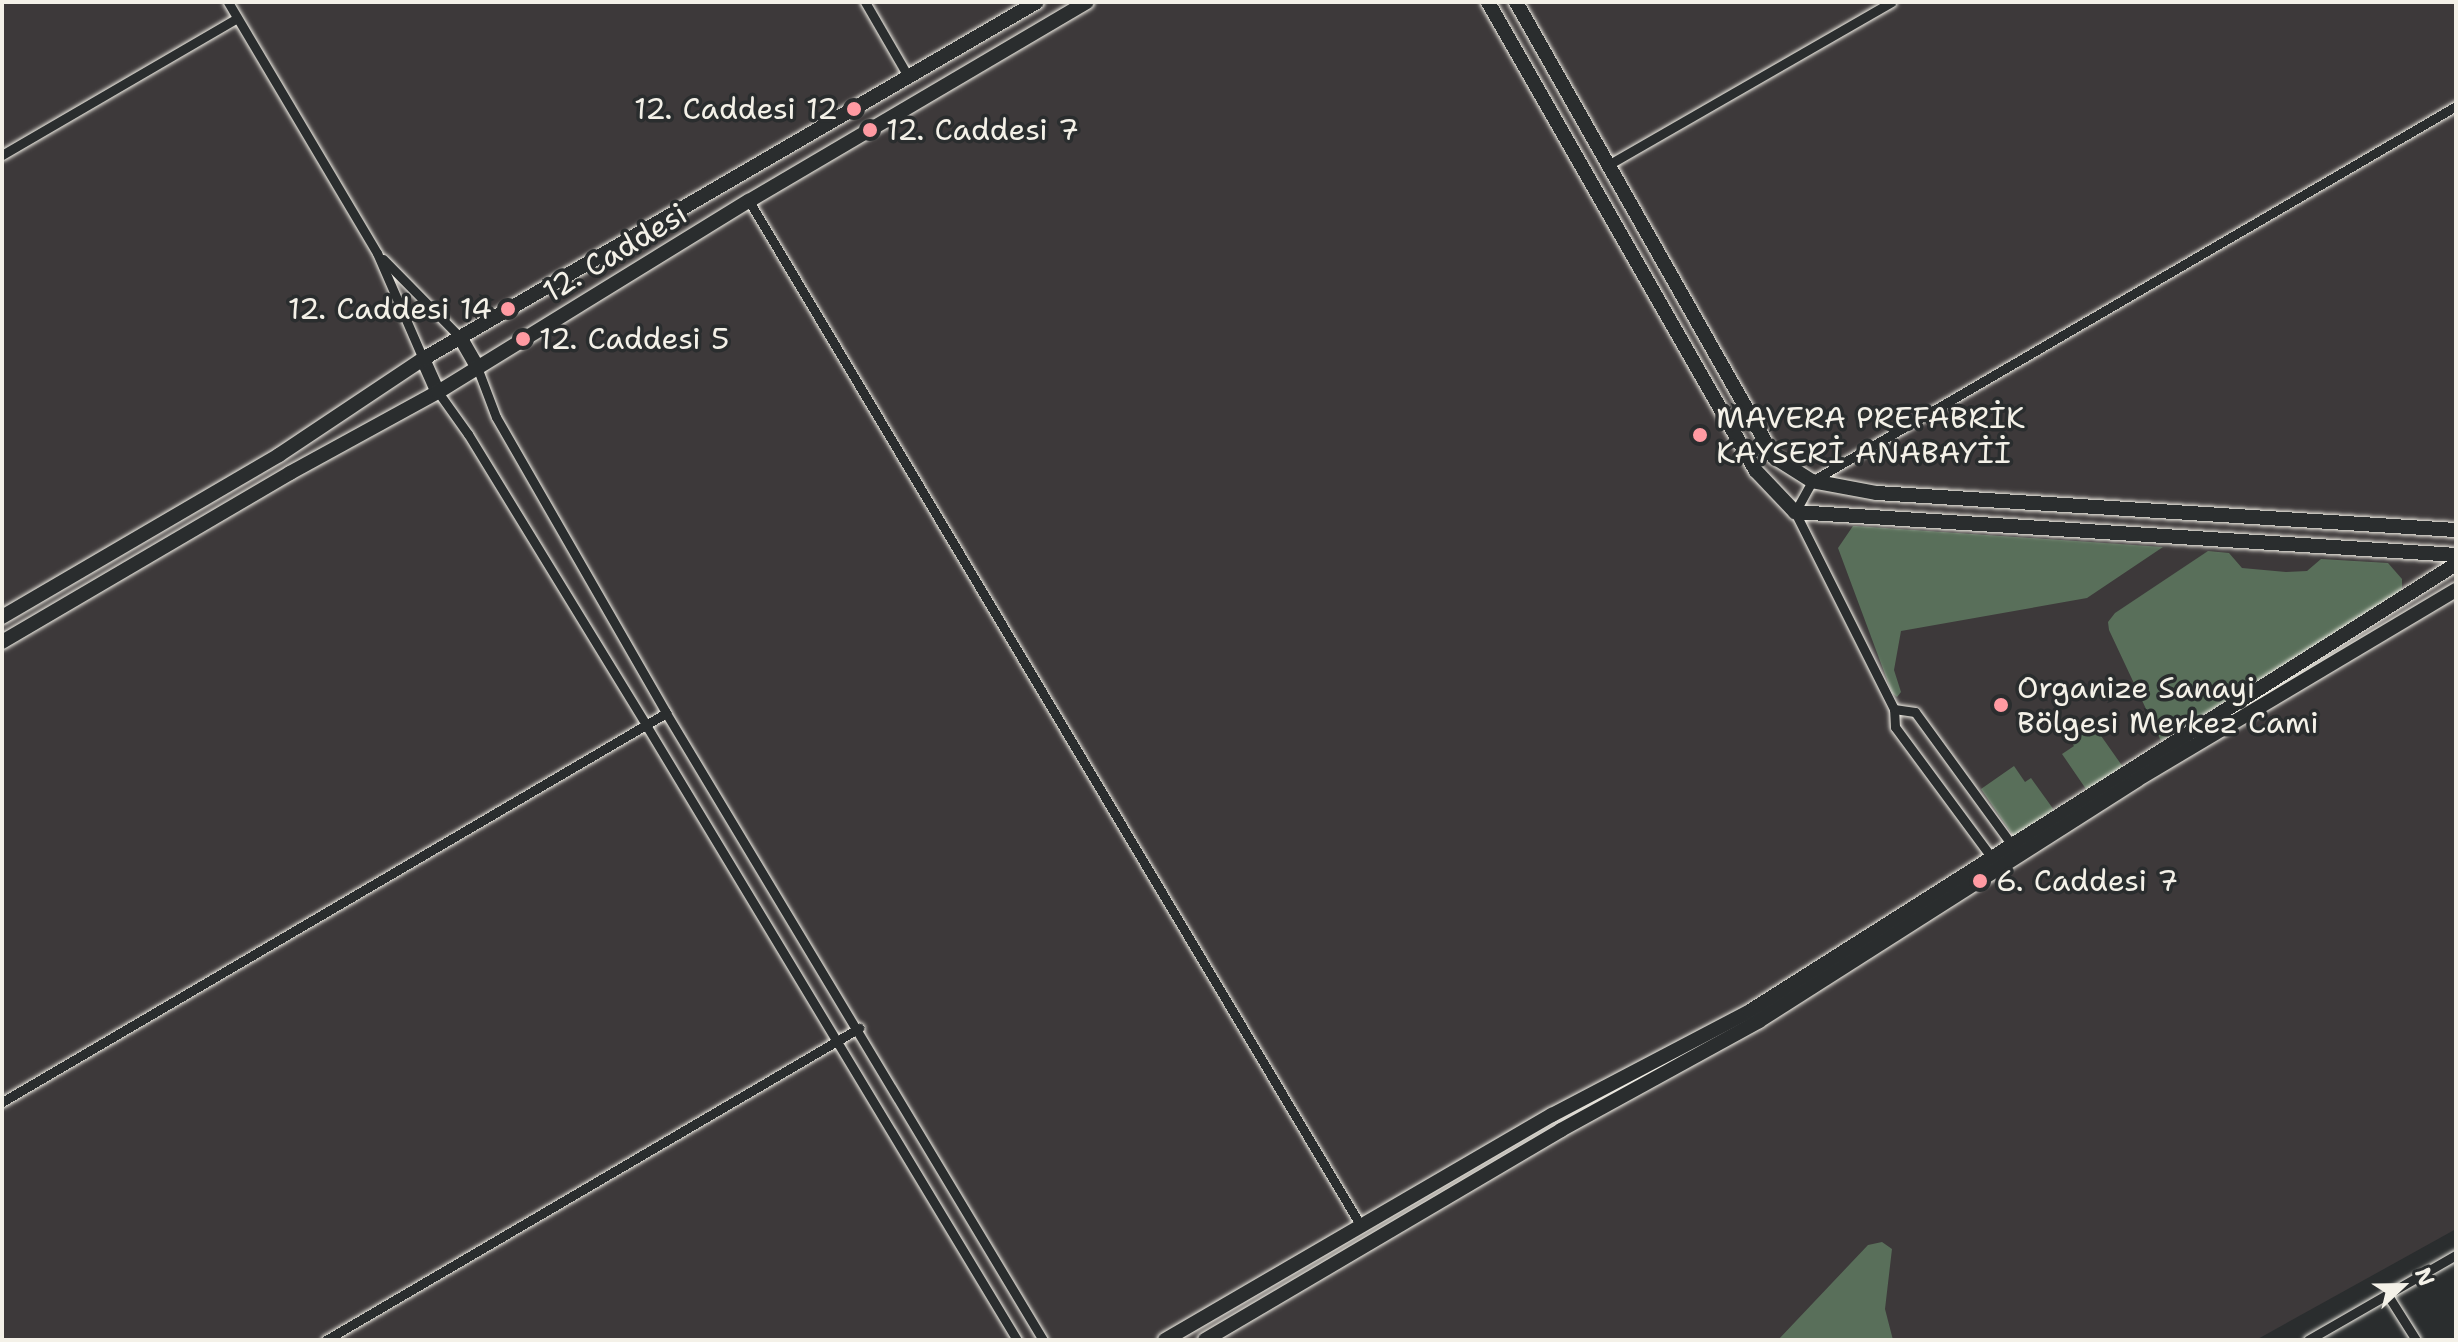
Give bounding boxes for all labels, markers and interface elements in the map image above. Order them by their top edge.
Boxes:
place label: 12. Caddesi 12 [634,91,838,127]
marker: 12. Caddesi 12 [845,100,863,118]
place label: 12. Caddesi 7 [886,112,1079,148]
marker: 12. Caddesi 7 [861,121,879,139]
street label: 12. Caddesi [536,196,694,310]
place label: 12. Caddesi 14 [288,291,492,327]
marker: 12. Caddesi 14 [499,300,517,318]
place label: 12. Caddesi 5 [539,321,729,357]
marker: 12. Caddesi 5 [514,330,532,348]
place label: MAVERA PREFABRİK KAYSERİ ANABAYİİ [1716,400,2025,470]
marker: MAVERA PREFABRİK KAYSERİ ANABAYİİ [1691,426,1709,444]
place label: Organize Sanayi Bölgesi Merkez Cami [2017,670,2319,740]
marker: Organize Sanayi Bölgesi Merkez Cami [1992,696,2010,714]
place label: 6. Caddesi 7 [1996,863,2178,899]
marker: 6. Caddesi 7 [1971,872,1989,890]
north arrow [2362,1246,2442,1326]
text: N [2408,1263,2441,1290]

